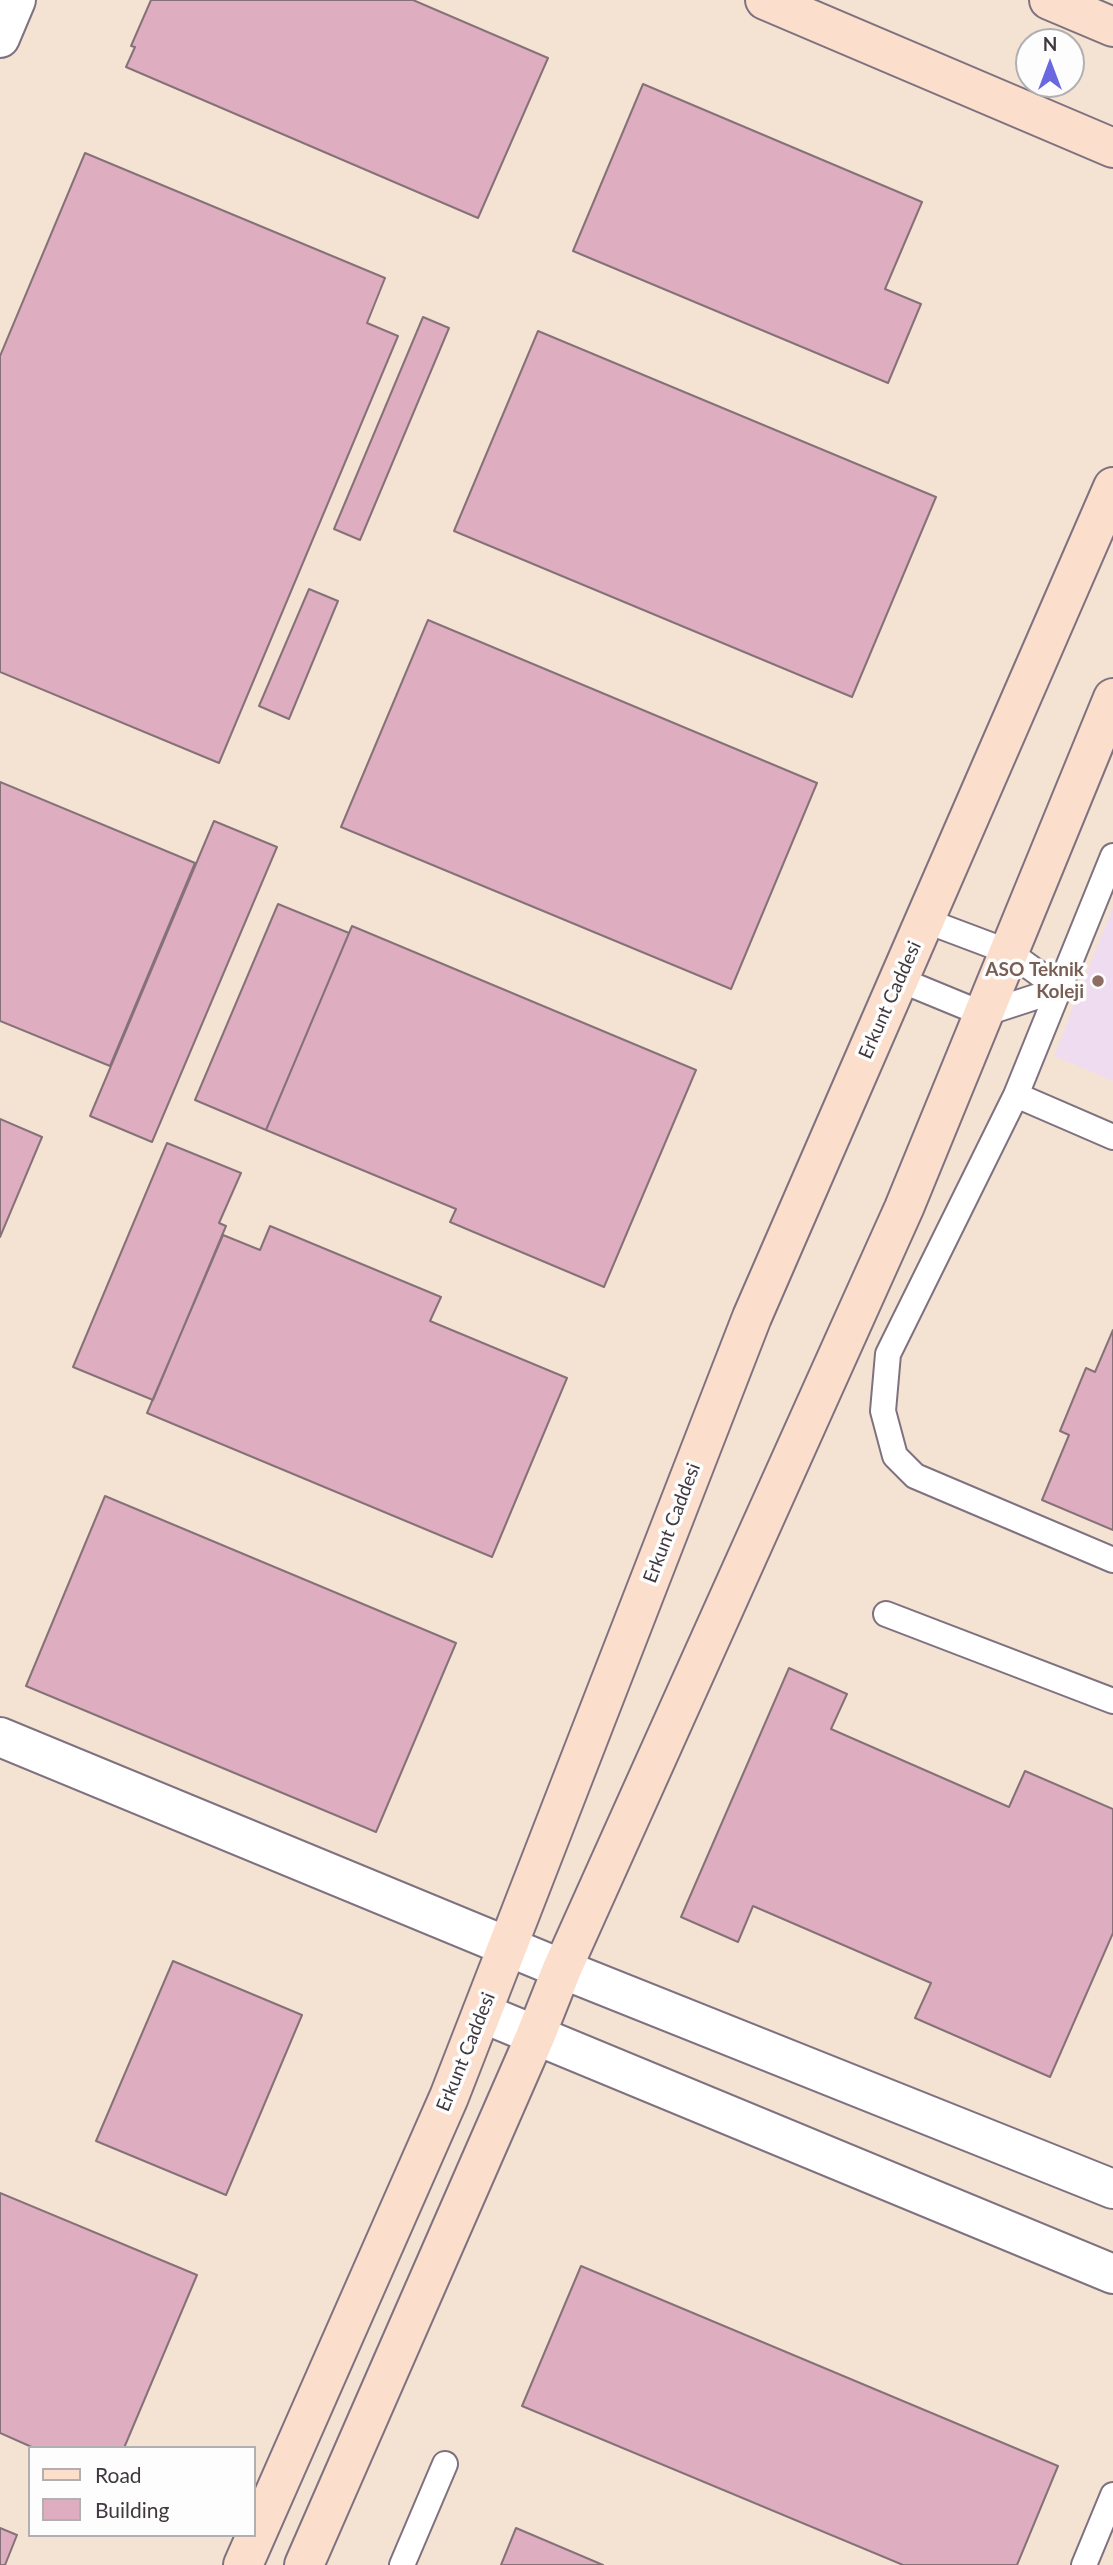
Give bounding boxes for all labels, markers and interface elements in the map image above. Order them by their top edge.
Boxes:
north arrow [1015,28,1085,98]
text: N [1043,32,1057,55]
street label: Erkunt Caddesi [854,938,926,1062]
place label: ASO Teknik Koleji [985,959,1084,1003]
marker: ASO Teknik Koleji [1090,973,1106,989]
street label: Erkunt Caddesi [639,1460,705,1586]
street label: Erkunt Caddesi [432,1989,500,2115]
legend [28,2446,256,2537]
text: Road [95,2462,142,2487]
text: Building [95,2497,170,2522]

